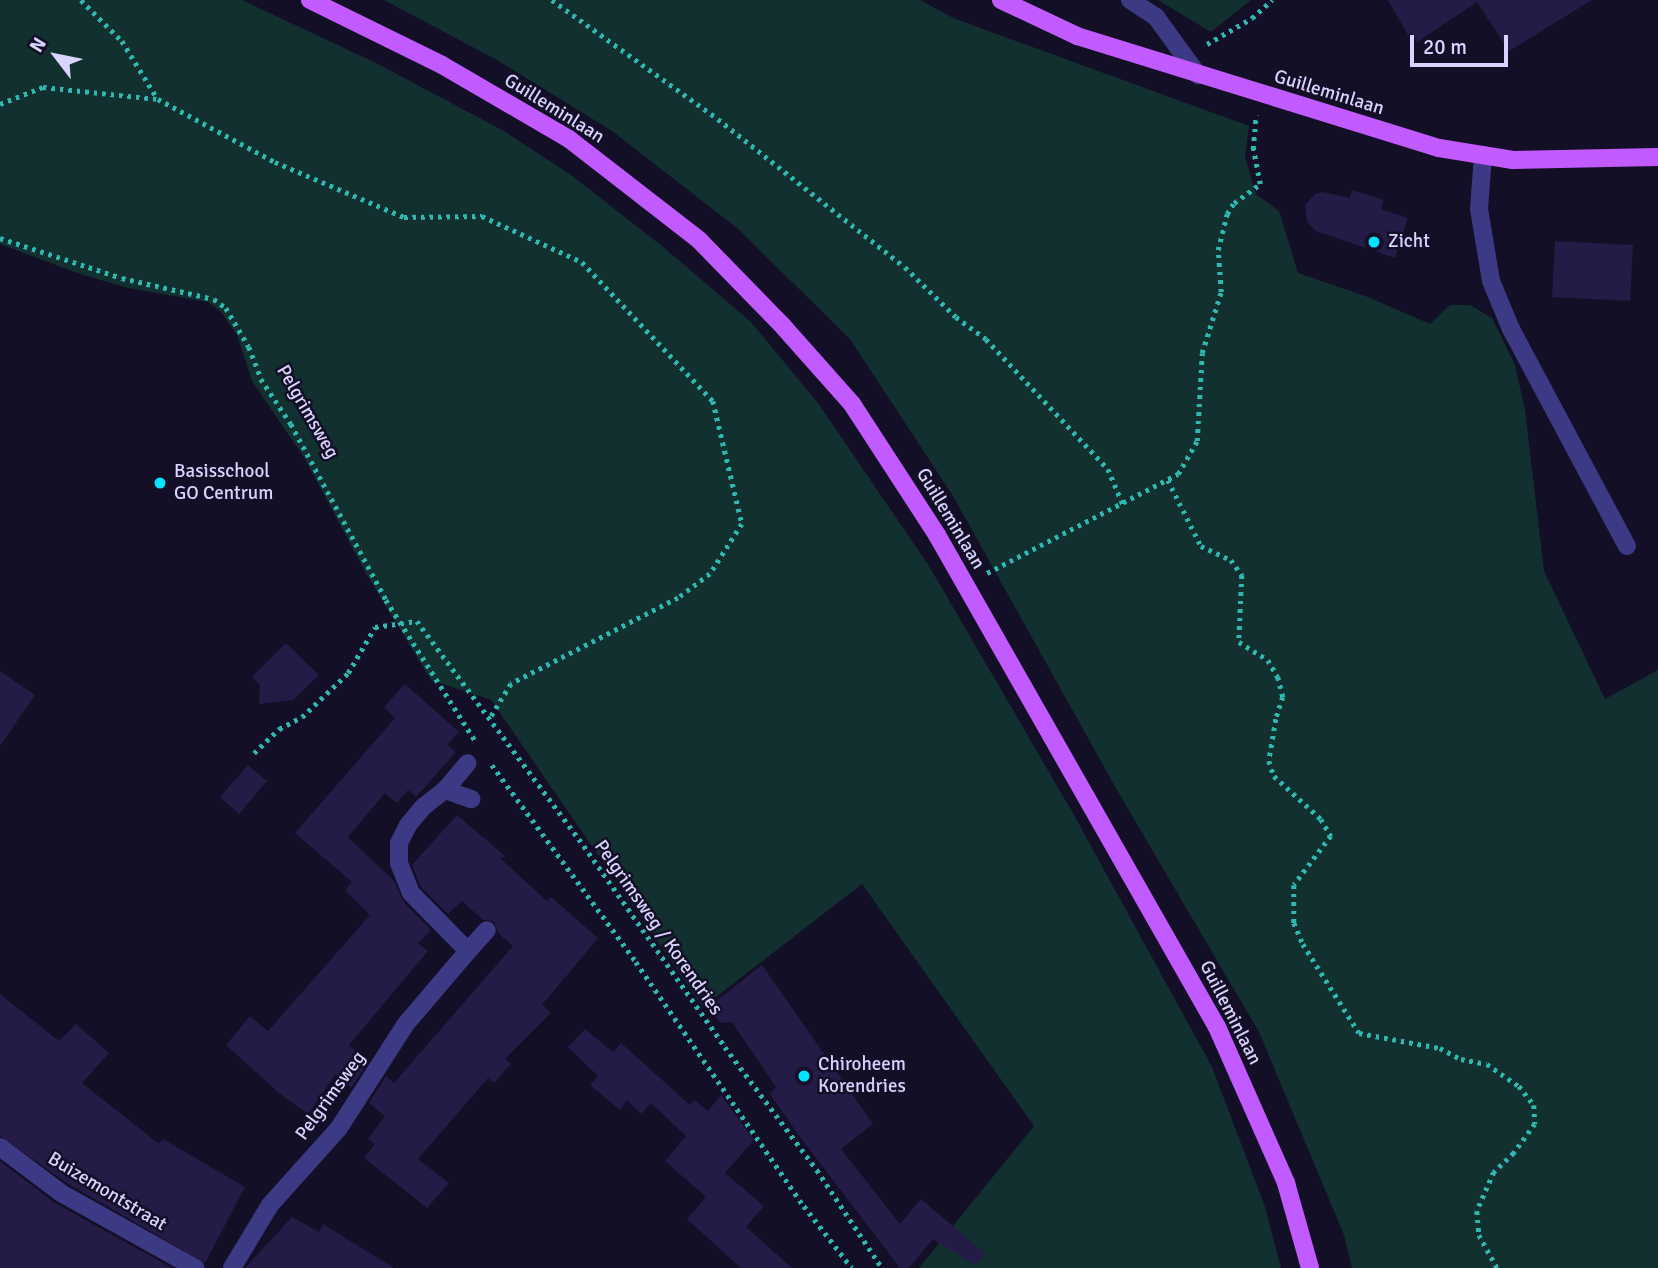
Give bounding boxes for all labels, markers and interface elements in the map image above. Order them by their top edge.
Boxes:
north arrow [21,21,91,91]
scale bar [1413,21,1511,65]
text: N [25,33,52,57]
text: 20 m [1423,34,1467,60]
street label: Guilleminlaan [1271,65,1387,121]
street label: Guilleminlaan [500,69,608,149]
place label: Zicht [1388,231,1430,253]
marker: Zicht [1366,234,1382,250]
street label: Pelgrimsweg [271,361,343,463]
place label: Basisschool GO Centrum [174,461,273,505]
street label: Guilleminlaan [911,464,989,574]
marker: Basisschool GO Centrum [152,475,168,491]
street label: Pelgrimsweg / Korendries [589,836,727,1020]
street label: Guilleminlaan [1194,957,1266,1069]
street label: Pelgrimsweg [291,1047,371,1145]
place label: Chiroheem Korendries [818,1054,906,1098]
marker: Chiroheem Korendries [796,1068,812,1084]
street label: Buizemontstraat [44,1148,170,1236]

